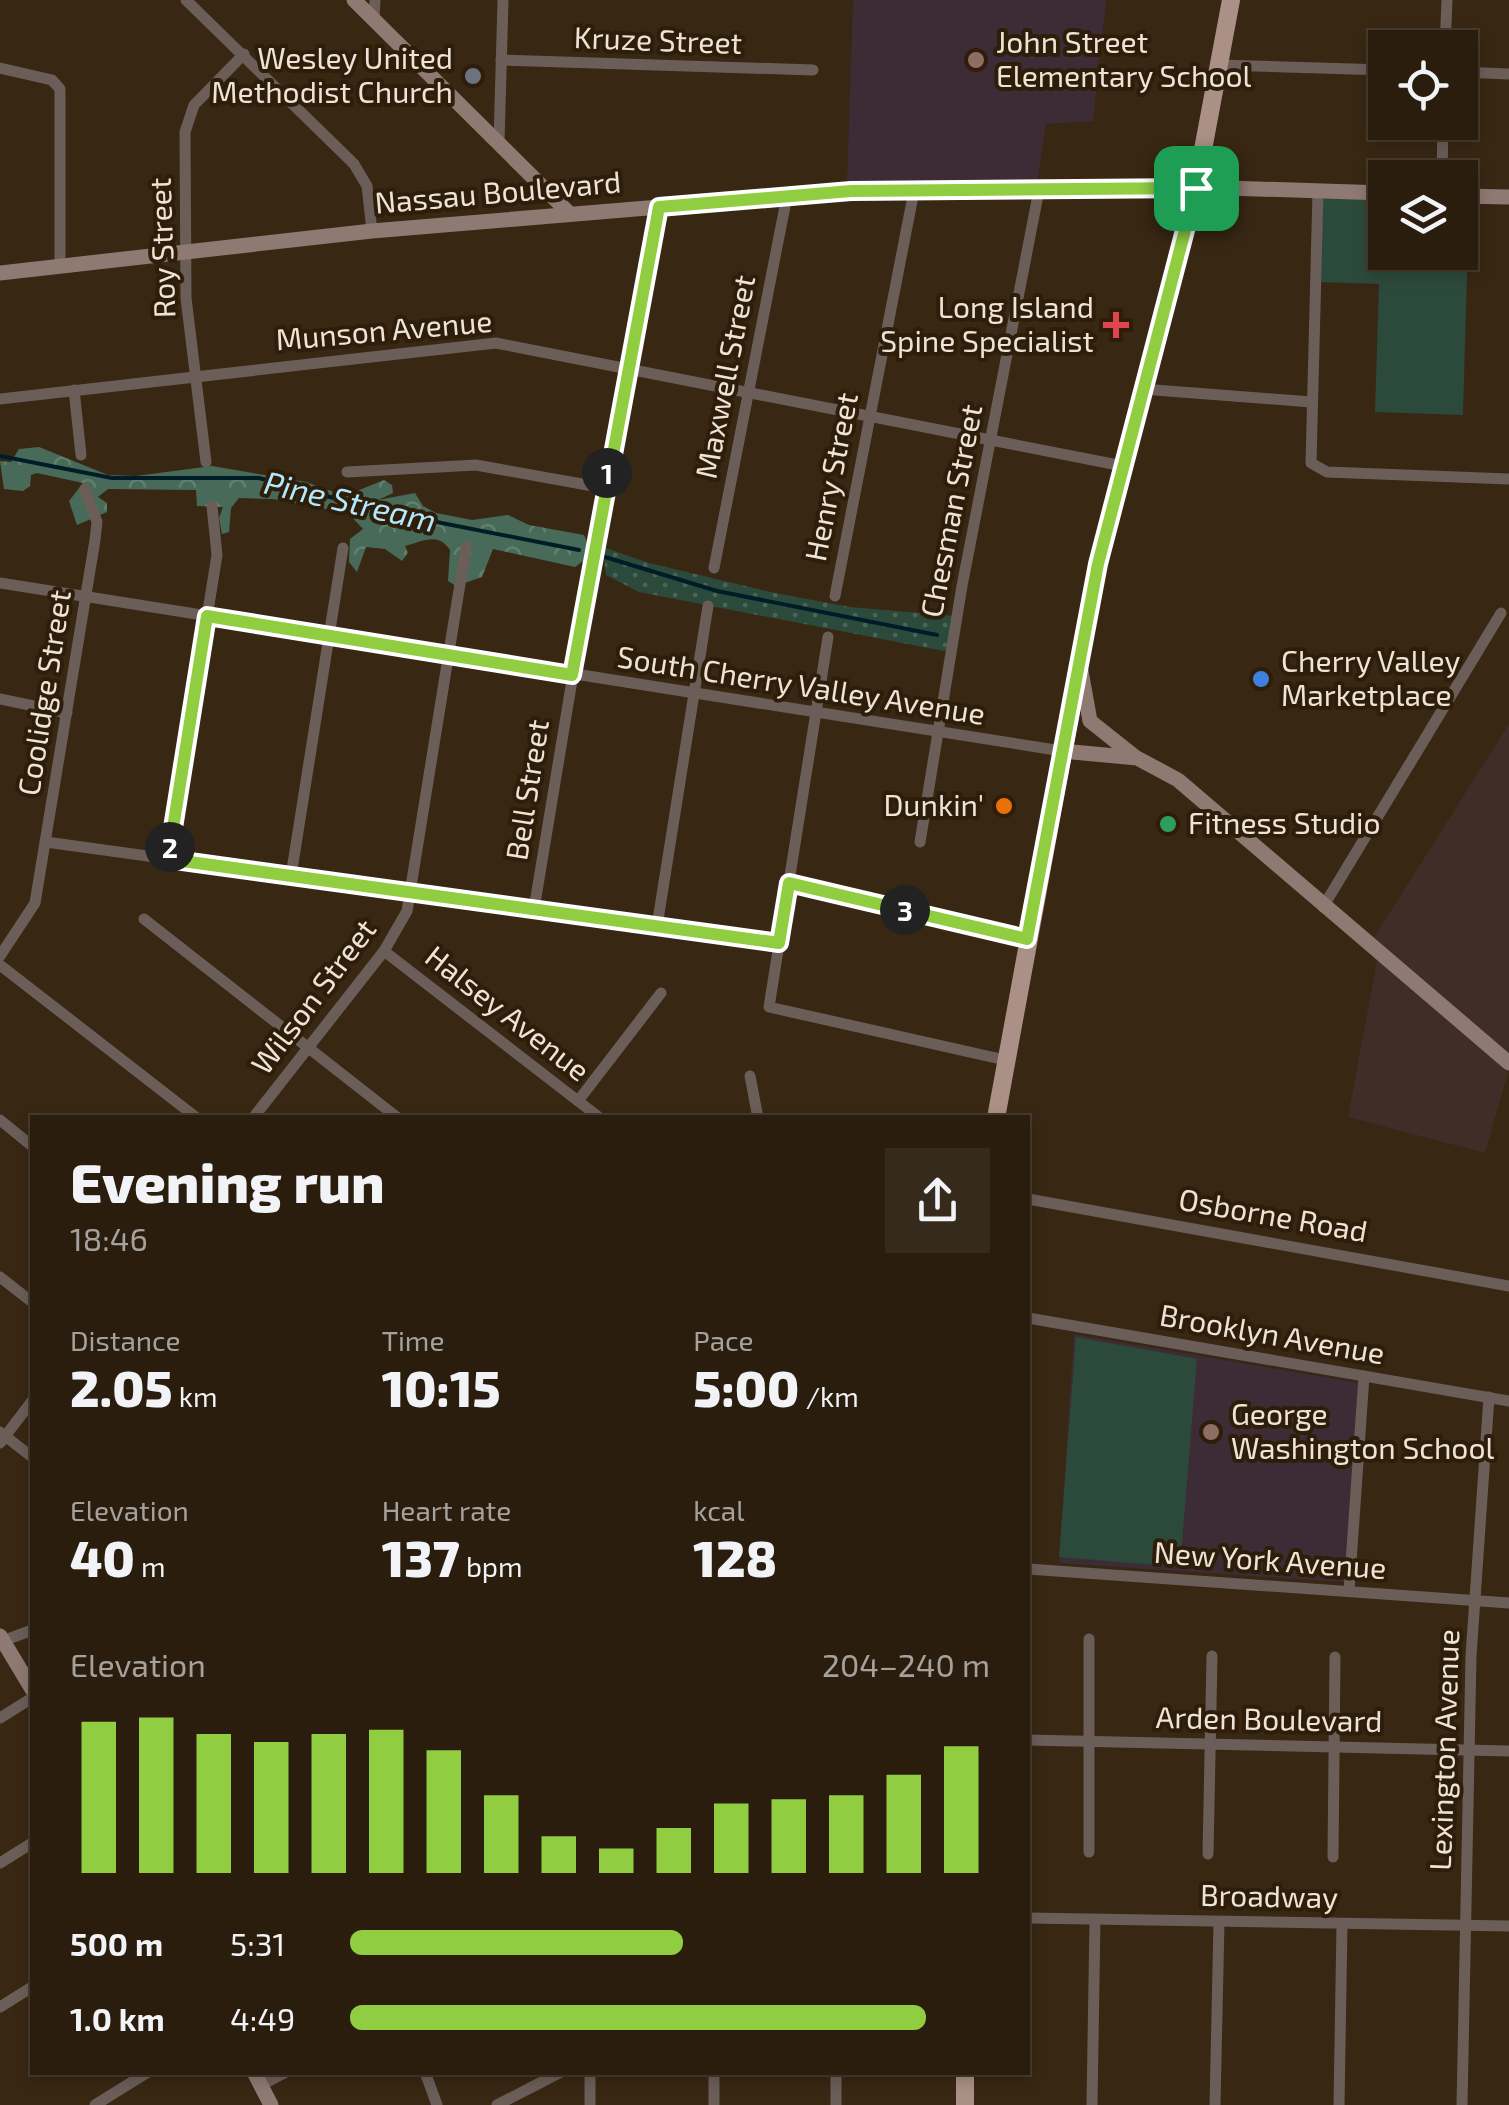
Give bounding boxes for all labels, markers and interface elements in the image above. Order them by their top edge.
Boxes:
street label: Kruze Street [573,18,743,60]
place label: John Street Elementary School [996,23,1251,93]
map controls [1368,30,1478,270]
button: locate [1368,30,1478,140]
place label: Wesley United Methodist Church [211,39,453,109]
marker: John Street Elementary School [965,49,987,71]
marker: Wesley United Methodist Church [462,65,484,87]
pin [1154,146,1239,231]
button: layers [1368,160,1478,270]
icon: arrive [1169,161,1224,216]
street label: Nassau Boulevard [373,162,623,220]
street label: Roy Street [141,177,181,319]
street label: Maxwell Street [687,272,761,481]
place label: Long Island Spine Specialist [880,288,1094,358]
street label: Munson Avenue [274,302,494,356]
marker: Long Island Spine Specialist [1103,312,1129,338]
street label: Henry Street [796,389,864,564]
street label: Chesman Street [912,401,988,620]
pin: 1 [582,448,632,498]
text: 1 [601,456,613,490]
water label: Pine Stream [261,462,440,538]
street label: Coolidge Street [9,587,77,798]
street label: South Cherry Valley Avenue [615,637,988,731]
place label: Cherry Valley Marketplace [1281,642,1461,712]
marker: Cherry Valley Marketplace [1250,668,1272,690]
street label: Bell Street [497,717,555,863]
place label: Dunkin' [883,786,984,822]
marker: Dunkin' [993,795,1015,817]
place label: Fitness Studio [1188,804,1381,840]
marker: Fitness Studio [1157,813,1179,835]
pin: 2 [145,822,195,872]
text: 2 [162,830,178,864]
pin: 3 [880,885,930,935]
text: 3 [897,893,913,927]
street label: Wilson Street [242,911,382,1080]
street label: Halsey Avenue [419,937,597,1088]
text: Evening run [70,1148,385,1214]
button: share [885,1148,990,1253]
street label: Osborne Road [1176,1180,1370,1248]
text: 18:46 [70,1219,148,1257]
street label: Brooklyn Avenue [1157,1296,1388,1371]
text: Distance [70,1323,181,1357]
text: Time [382,1323,444,1357]
text: Pace [693,1323,754,1357]
text: 2.05 [70,1357,173,1417]
text: 10:15 [382,1357,501,1417]
text: 5:00 [693,1357,799,1417]
text: km [173,1379,218,1413]
text: /km [799,1379,859,1413]
place label: George Washington School [1231,1395,1494,1465]
marker: George Washington School [1200,1421,1222,1443]
text: Elevation [70,1493,189,1527]
text: Heart rate [382,1493,511,1527]
text: kcal [693,1493,745,1527]
text: 40 [70,1527,135,1587]
text: 137 [382,1527,460,1587]
text: 128 [693,1527,777,1587]
street label: New York Avenue [1153,1533,1388,1585]
text: m [135,1549,166,1583]
text: bpm [460,1549,523,1583]
street label: Lexington Avenue [1421,1629,1465,1871]
text: Elevation [70,1645,206,1683]
text: 204–240 m [822,1645,990,1683]
street label: Arden Boulevard [1155,1698,1383,1738]
street label: Broadway [1200,1876,1338,1914]
text: 500 m [70,1924,163,1962]
text: 5:31 [230,1924,285,1962]
text: 1.0 km [70,1999,165,2037]
text: 4:49 [230,1999,295,2037]

